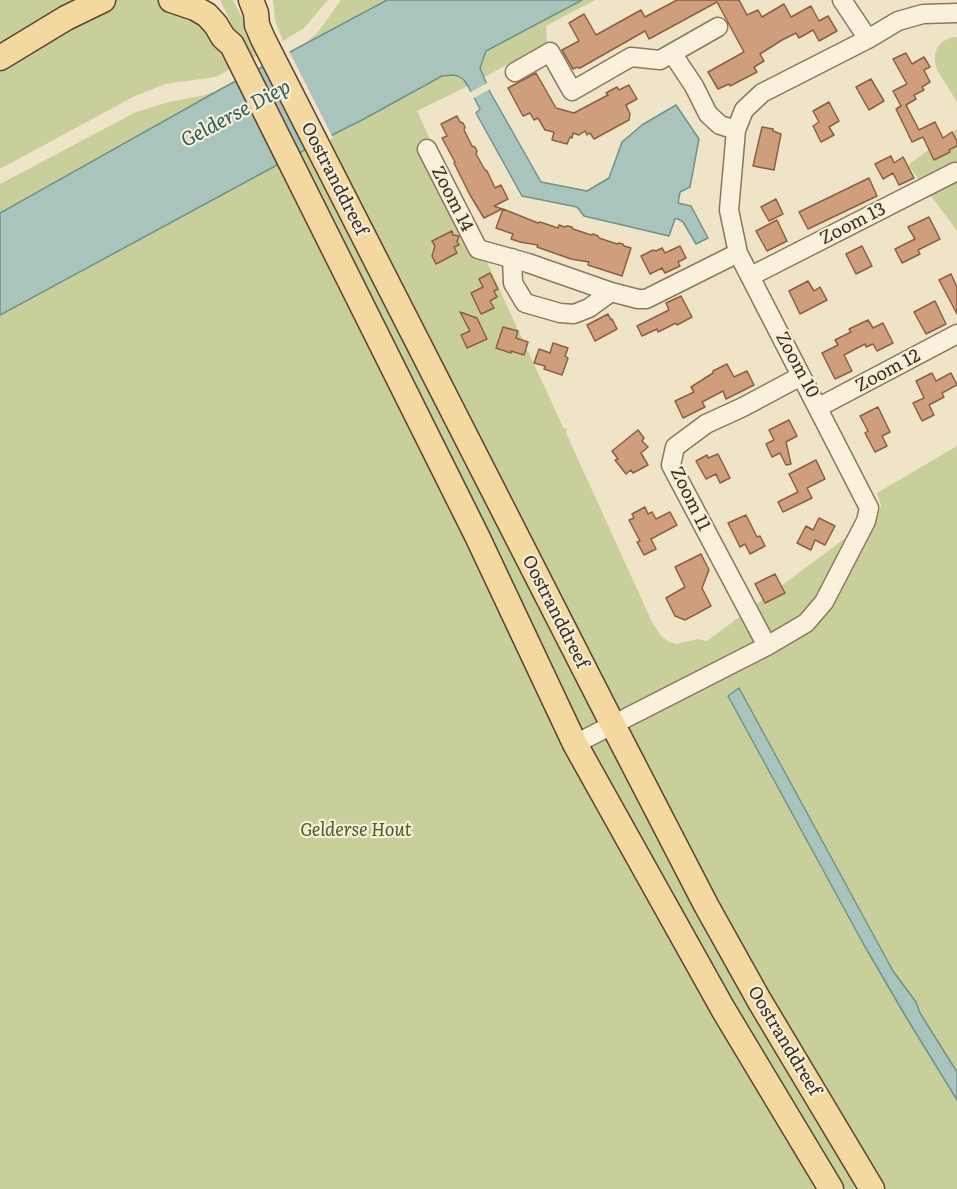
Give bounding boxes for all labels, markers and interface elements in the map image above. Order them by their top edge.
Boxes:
water label: Gelderse Diep [177,75,295,153]
street label: Oostranddreef [296,119,372,239]
street label: Zoom 14 [426,163,478,235]
street label: Zoom 13 [817,198,889,250]
street label: Zoom 10 [771,328,823,402]
street label: Zoom 12 [852,345,924,397]
street label: Zoom 11 [665,464,715,534]
street label: Oostranddreef [517,552,593,672]
park label: Gelderse Hout [300,820,412,842]
street label: Oostranddreef [743,982,825,1100]

